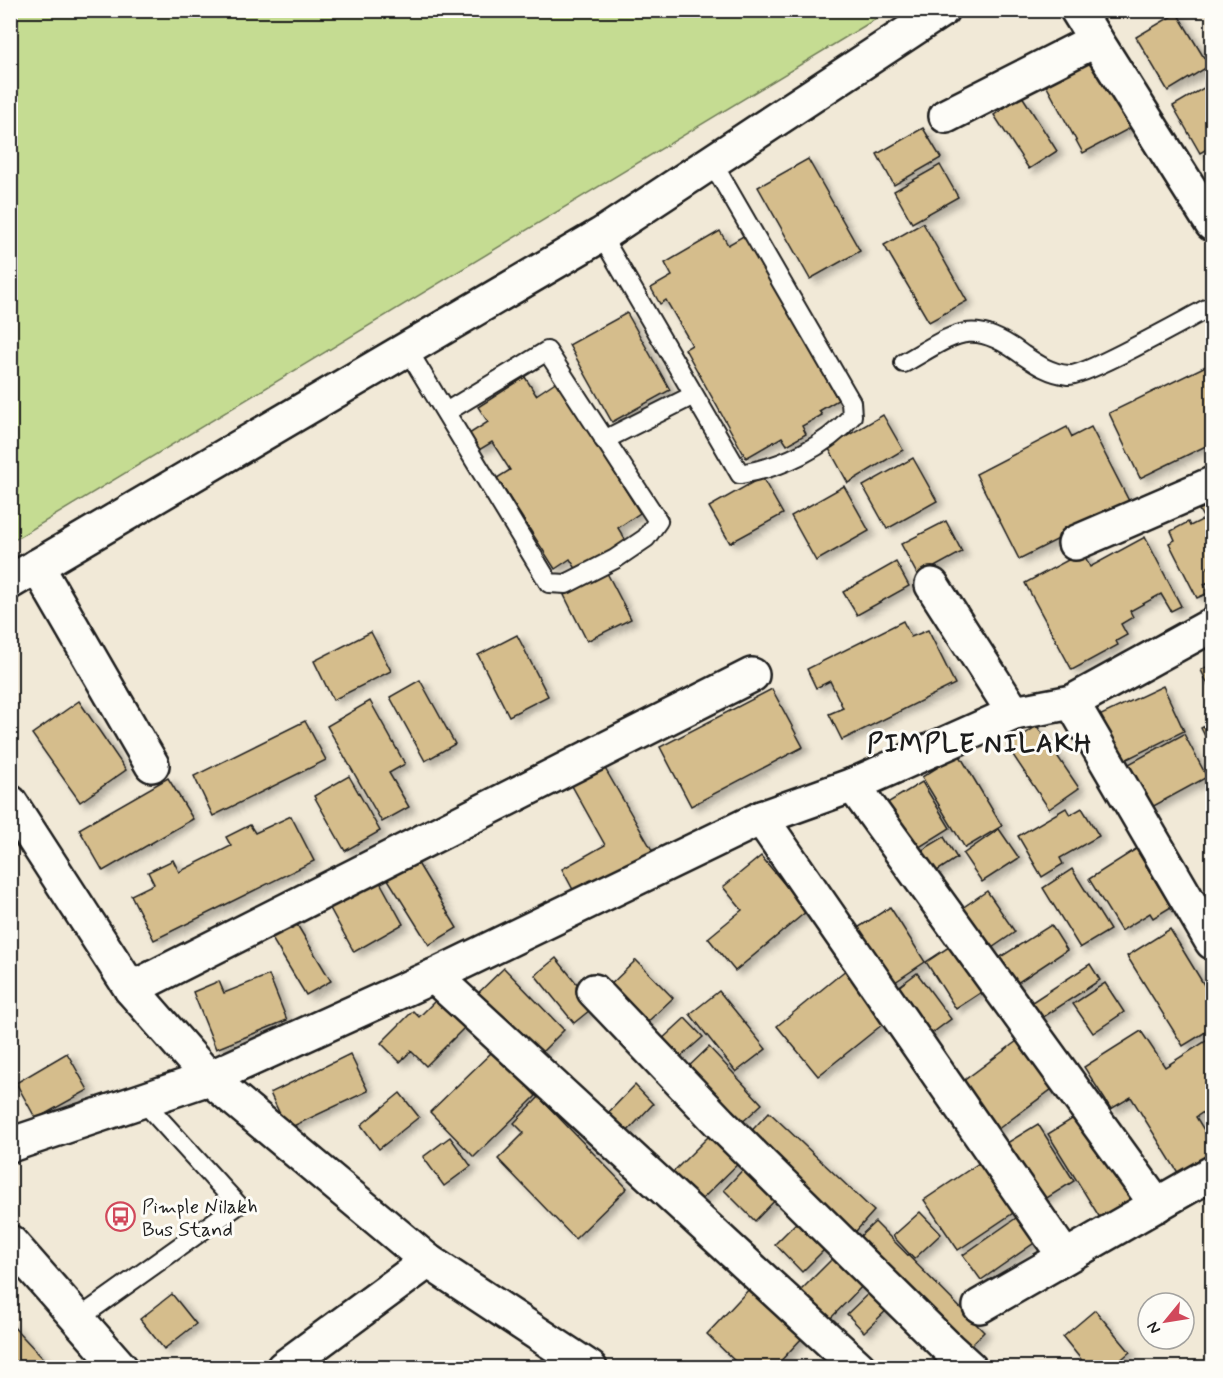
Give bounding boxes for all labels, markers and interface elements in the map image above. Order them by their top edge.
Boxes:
district label: PIMPLE NILAKH [867,728,1093,762]
place label: Pimple Nilakh Bus Stand [142,1194,258,1244]
bus stop icon: Pimple Nilakh Bus Stand [105,1201,137,1233]
north arrow [1136,1291,1196,1351]
text: N [1143,1318,1166,1338]

